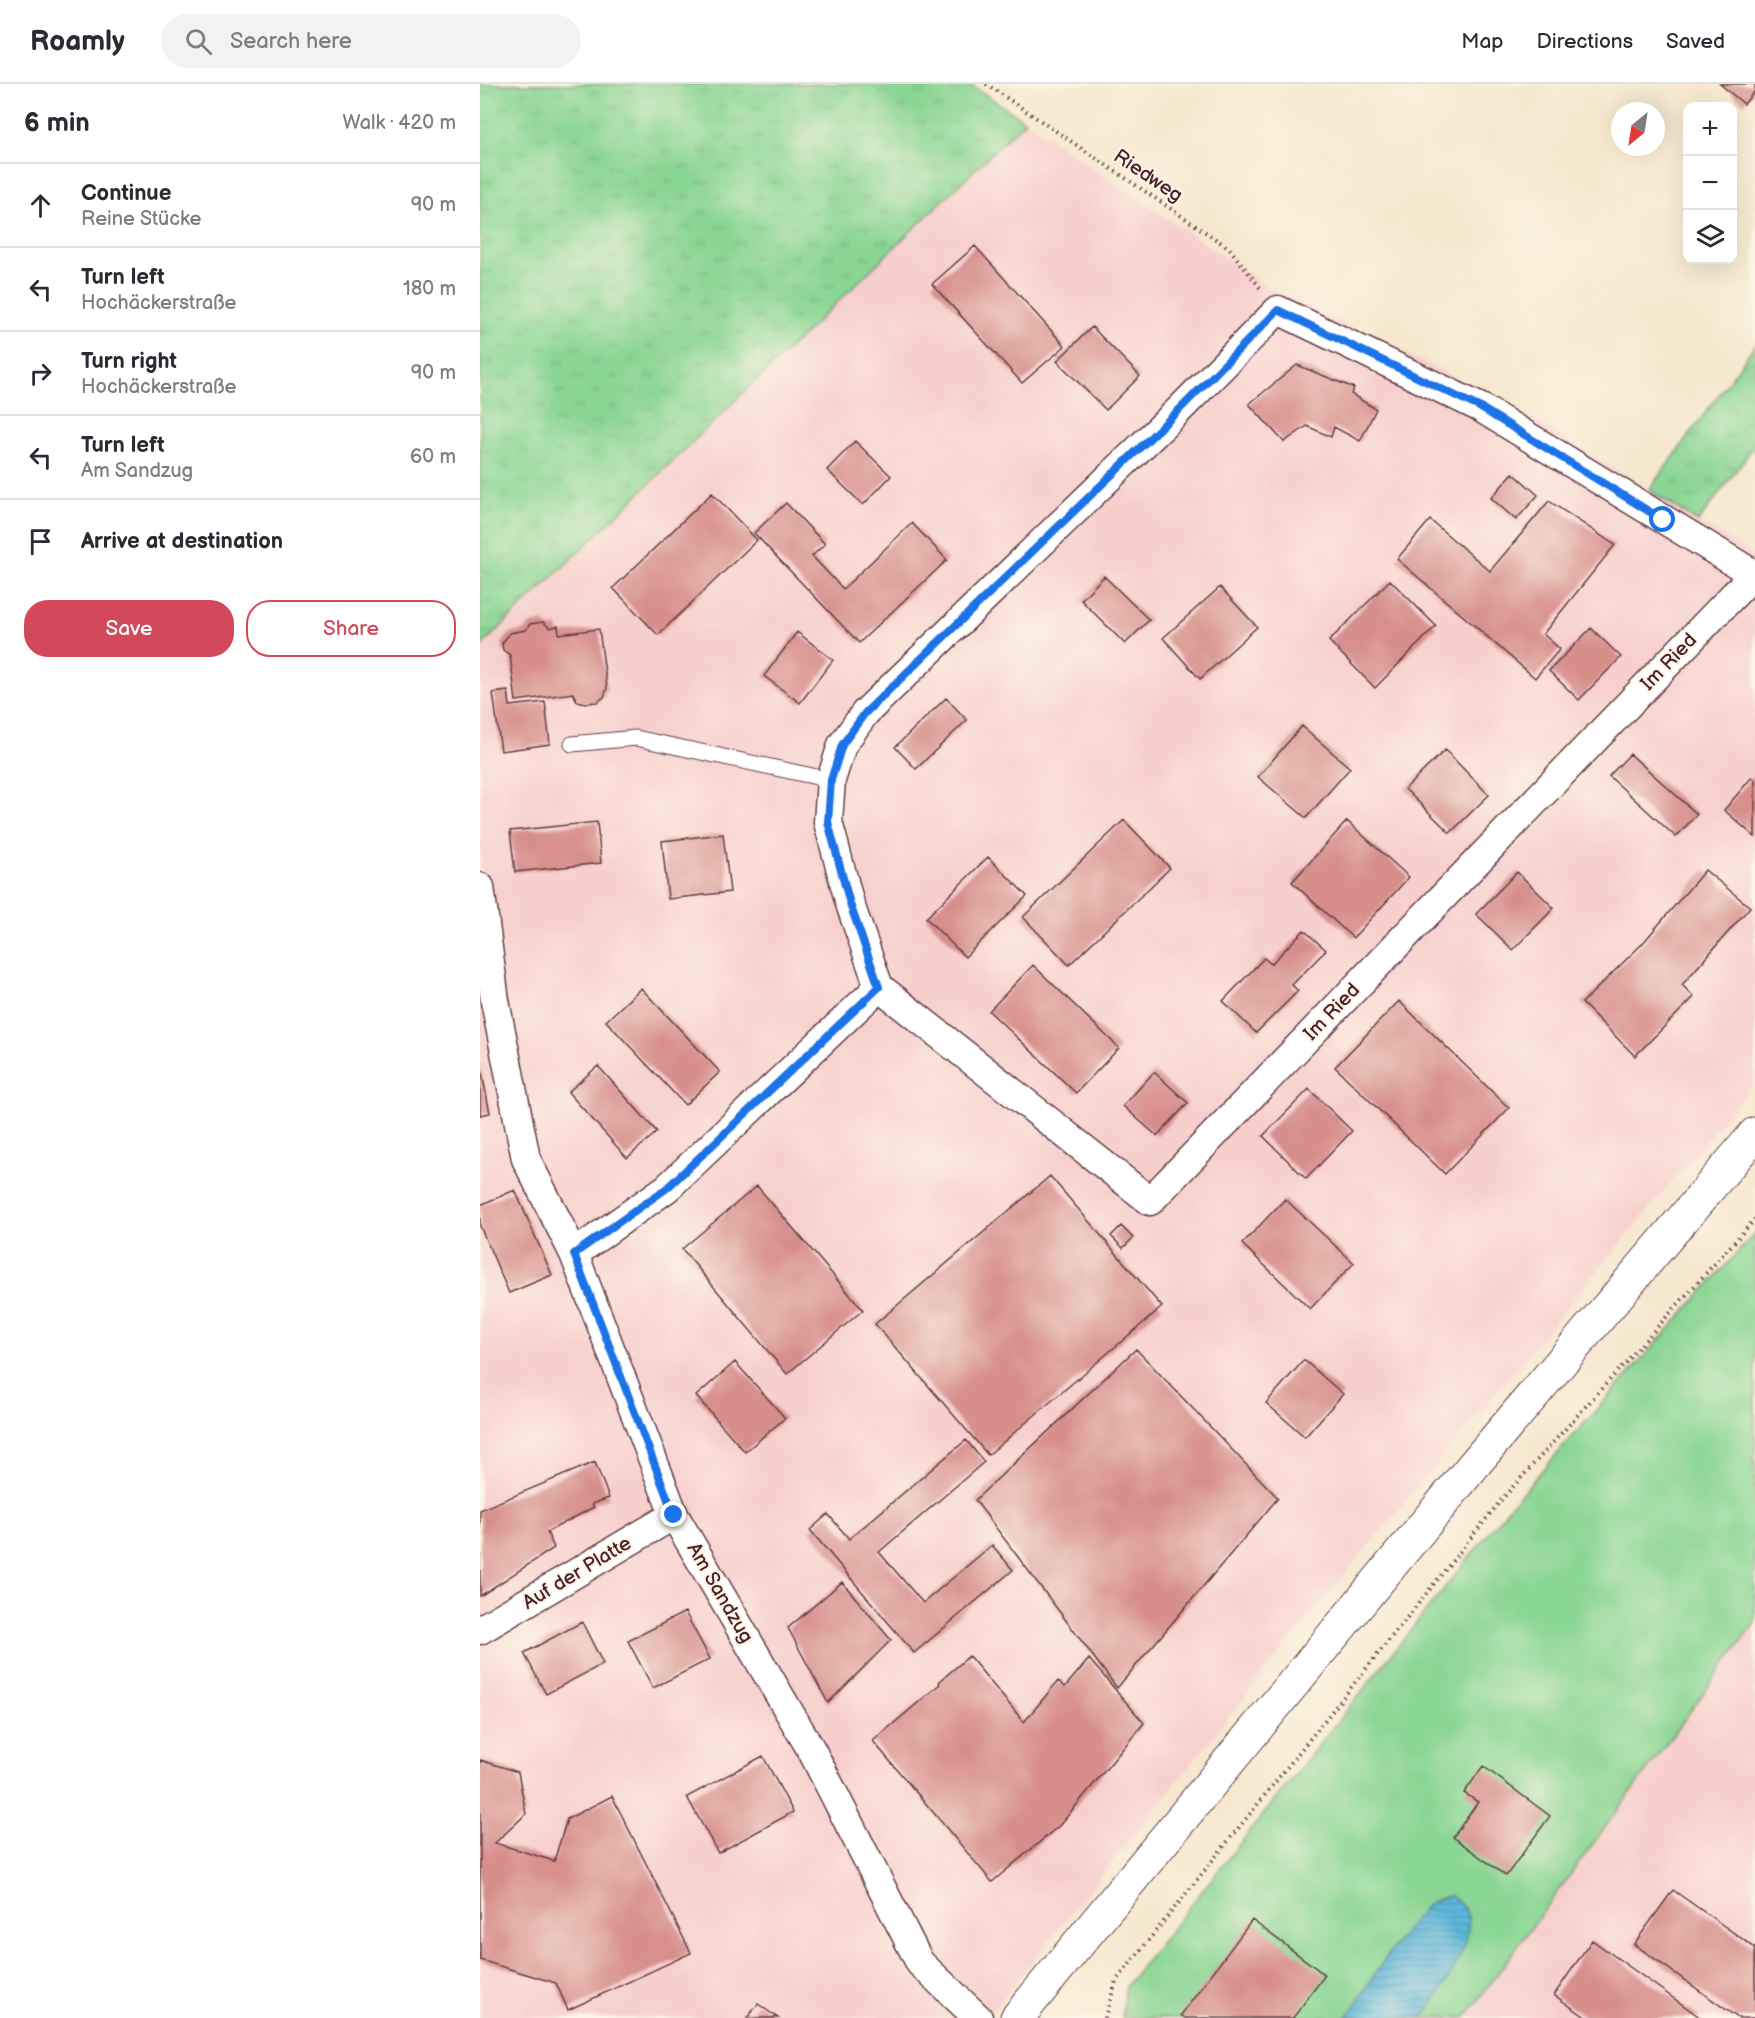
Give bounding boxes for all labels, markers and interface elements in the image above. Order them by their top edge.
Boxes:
search box [161,14,581,68]
text: Roamly [30,25,125,58]
icon: search [182,25,215,58]
text: Search here [230,28,352,55]
text: Map [1461,29,1504,54]
text: Directions [1537,29,1633,54]
text: Saved [1666,29,1725,54]
north arrow [1611,102,1665,156]
map controls [1683,102,1737,264]
button: + [1683,102,1737,156]
text: 6 min [24,108,90,139]
text: Walk · 420 m [343,111,456,135]
street label: Riedweg [1109,144,1187,208]
button: − [1683,156,1737,210]
text: Continue [81,180,171,207]
icon: ahead [24,189,57,222]
text: 90 m [411,193,456,217]
text: Reine Stücke [81,207,201,231]
button: layers [1683,210,1737,264]
text: Turn left [81,264,165,291]
icon: left [24,273,57,306]
text: 180 m [403,277,456,301]
text: Hochäckerstraße [81,291,236,315]
text: Turn right [81,348,177,375]
icon: right [24,357,57,390]
text: 90 m [411,361,456,385]
text: Hochäckerstraße [81,375,236,399]
text: Turn left [81,432,165,459]
icon: left [24,441,57,474]
text: 60 m [410,445,456,469]
text: Am Sandzug [81,459,193,483]
route start [1649,506,1675,532]
icon: arrive [24,525,57,558]
text: Arrive at destination [81,528,283,555]
button: Save [24,600,234,657]
button: Share [246,600,456,657]
street label: Im Ried [1636,628,1702,696]
street label: Im Ried [1299,978,1365,1046]
route end [660,1501,686,1527]
street label: Auf der Platte [518,1531,636,1615]
street label: Am Sandzug [682,1538,758,1648]

